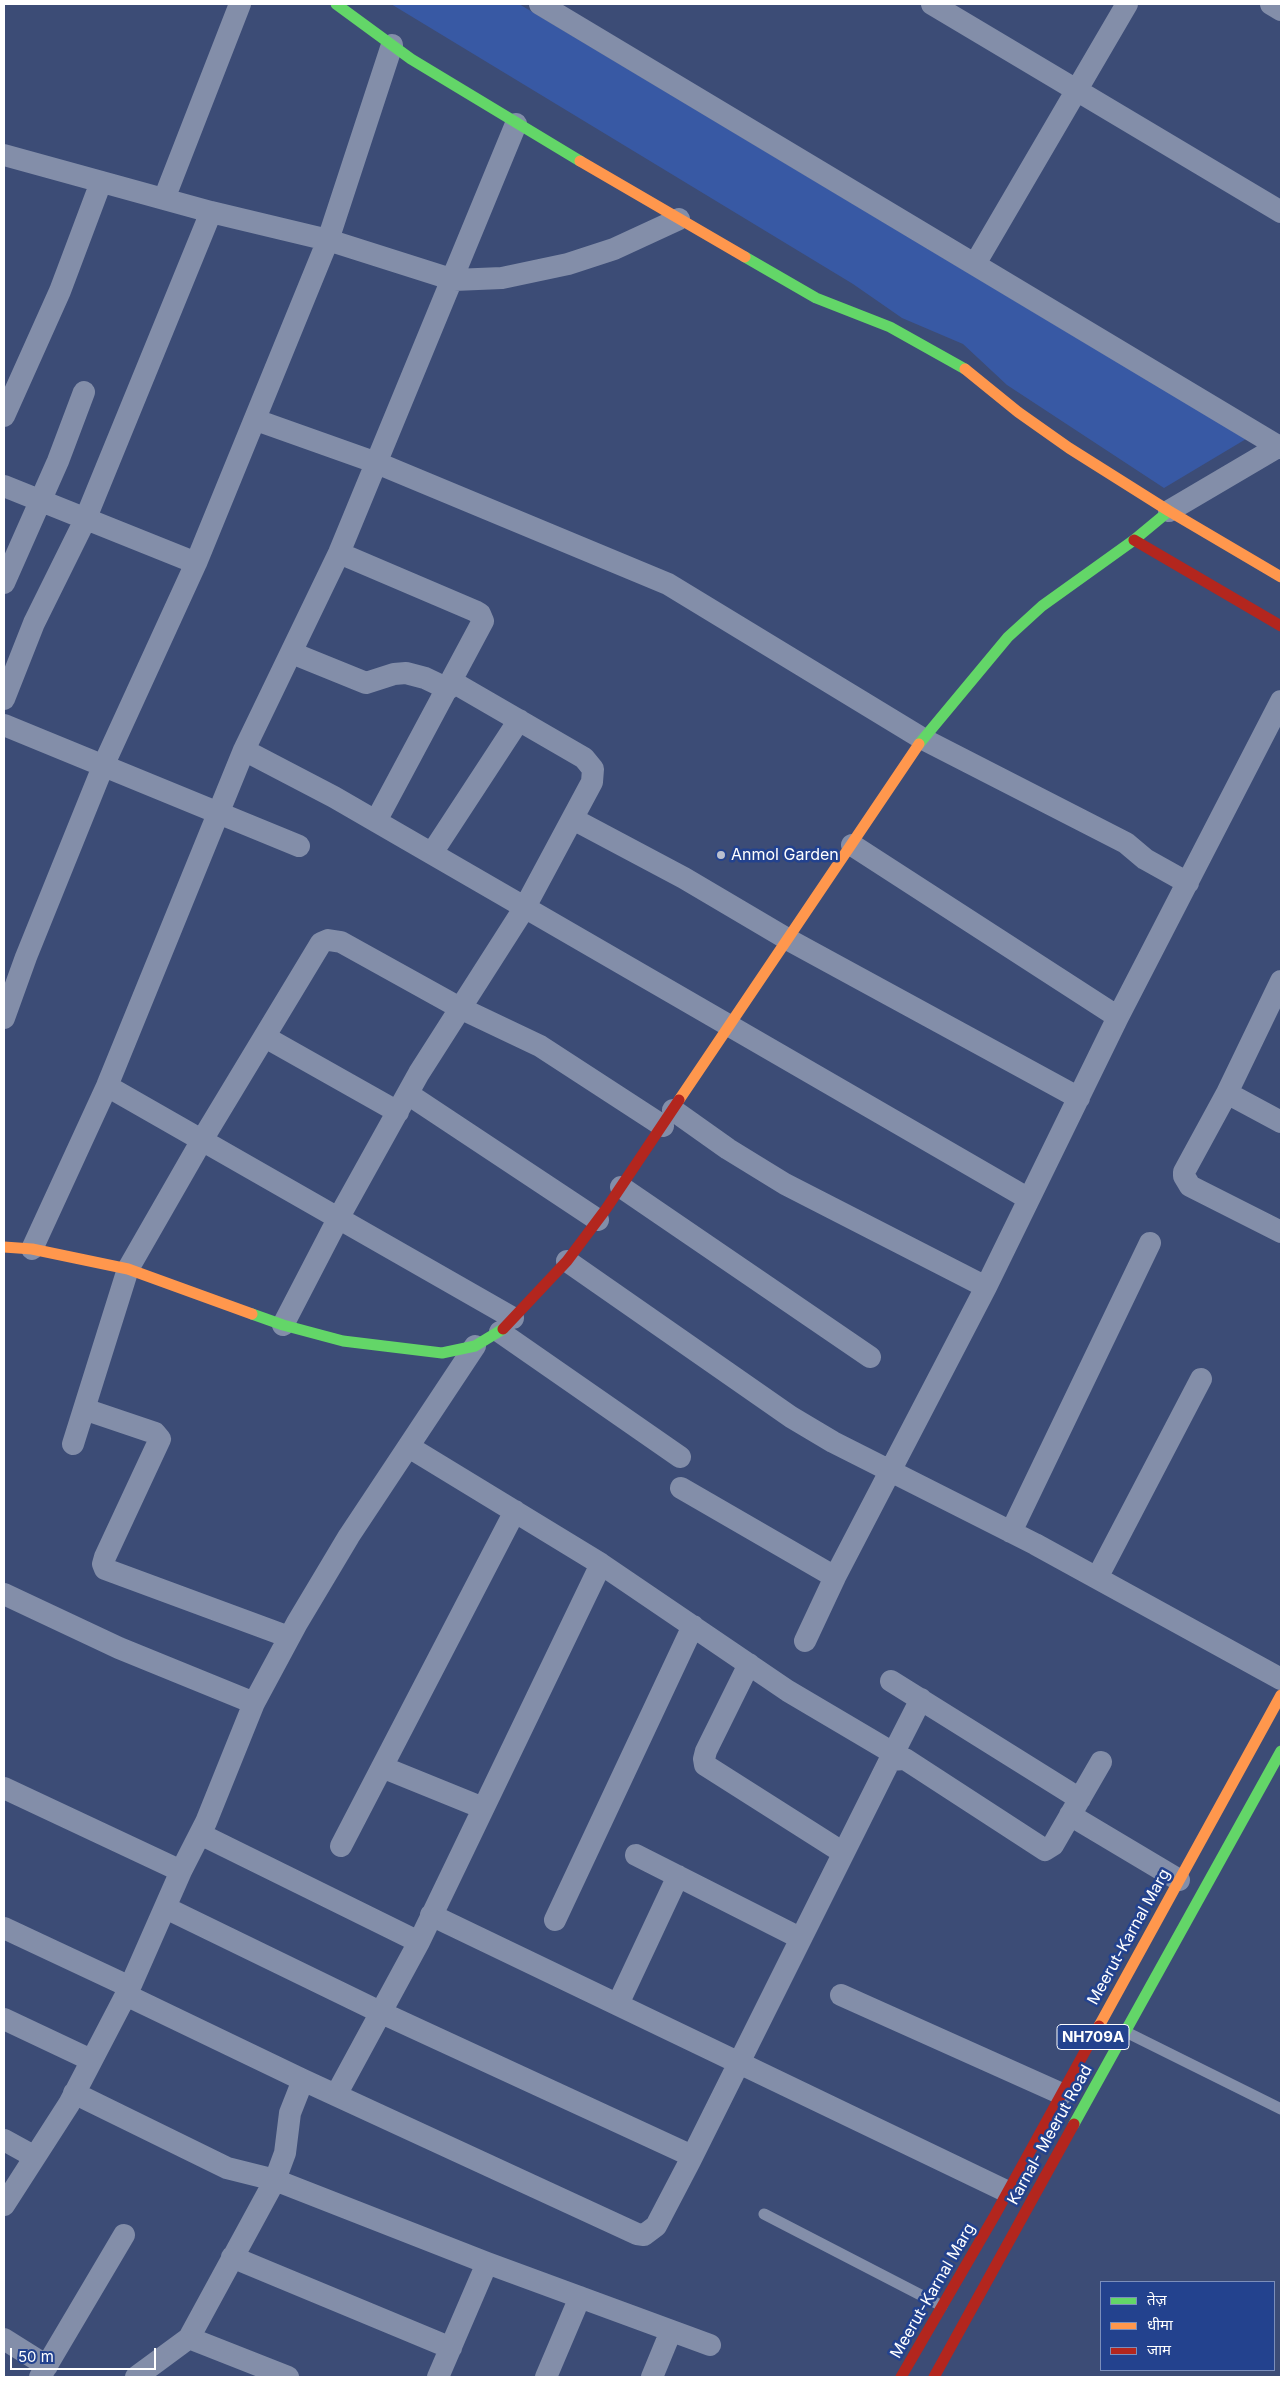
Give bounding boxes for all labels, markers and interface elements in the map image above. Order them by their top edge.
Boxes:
place label: Anmol Garden [731,845,839,865]
marker: Anmol Garden [715,849,727,861]
street label: Meerut-Karnal Marg [1084,1866,1174,2008]
road number: NH709A [1057,2024,1129,2050]
street label: Karnal- Meerut Road [1004,2062,1096,2208]
street label: Meerut-Karnal Marg [887,2220,979,2362]
legend [1100,2281,1275,2371]
text: तेज़ [1147,2290,1167,2309]
text: धीमा [1147,2315,1173,2334]
scale bar [12,2338,159,2370]
text: जाम [1147,2340,1171,2359]
text: 50 m [18,2347,54,2366]

